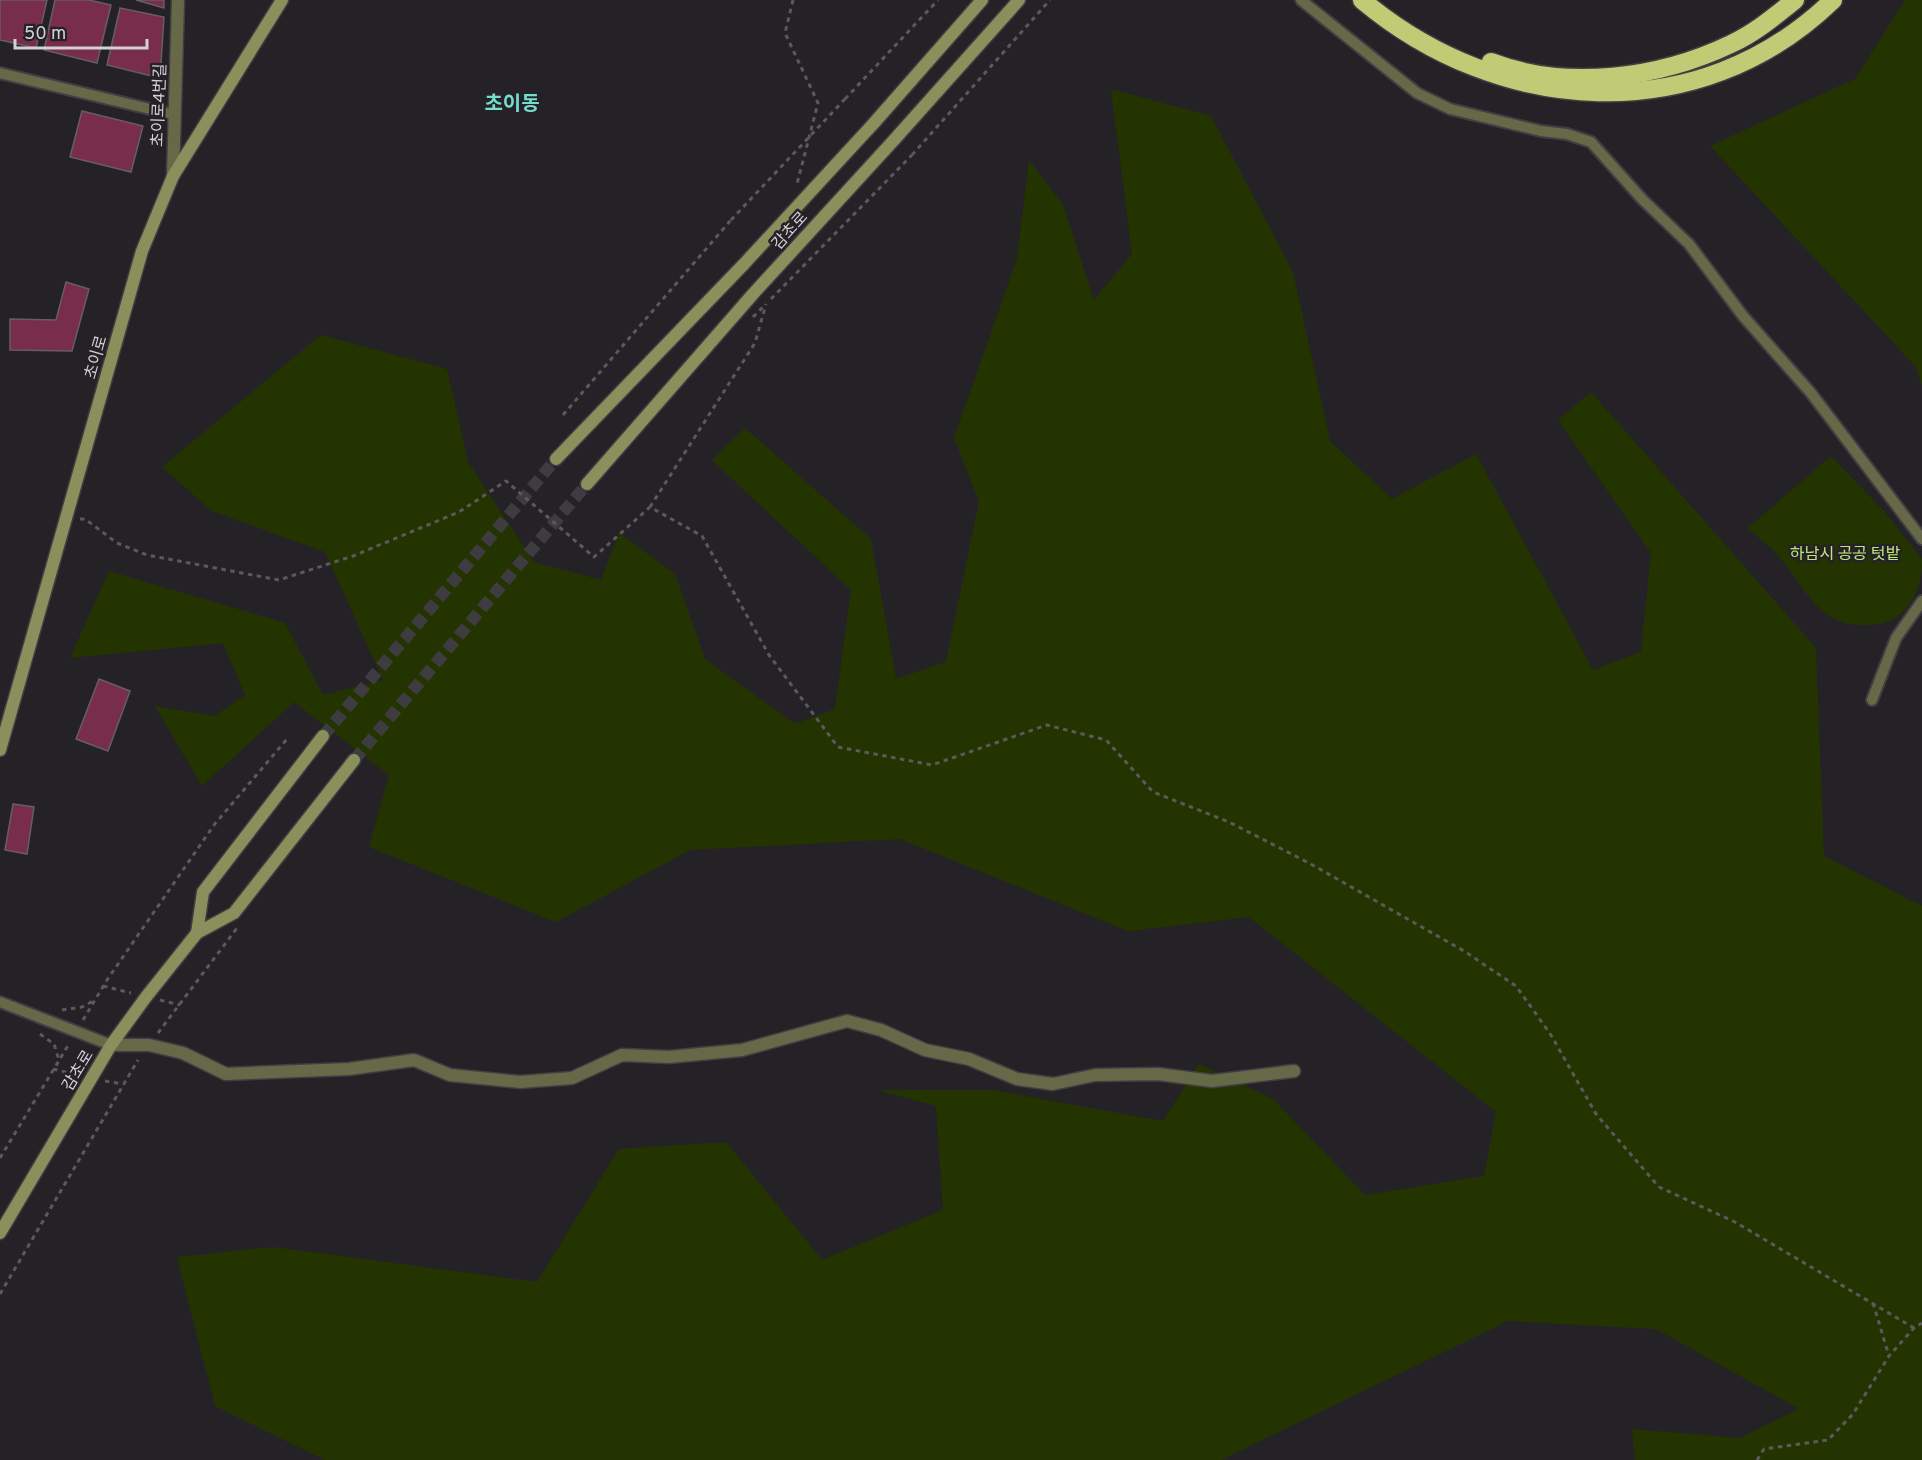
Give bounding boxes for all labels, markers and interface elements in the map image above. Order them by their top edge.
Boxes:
scale bar [15,12,147,50]
text: 50 m [24,23,66,46]
street label: 초이로4번길 [149,63,171,147]
district label: 초이동 [484,92,540,118]
street label: 감초로 [768,208,813,254]
street label: 초이로 [81,333,113,382]
park label: 하남시 공공 텃밭 [1790,545,1901,565]
street label: 감초로 [59,1047,99,1095]

